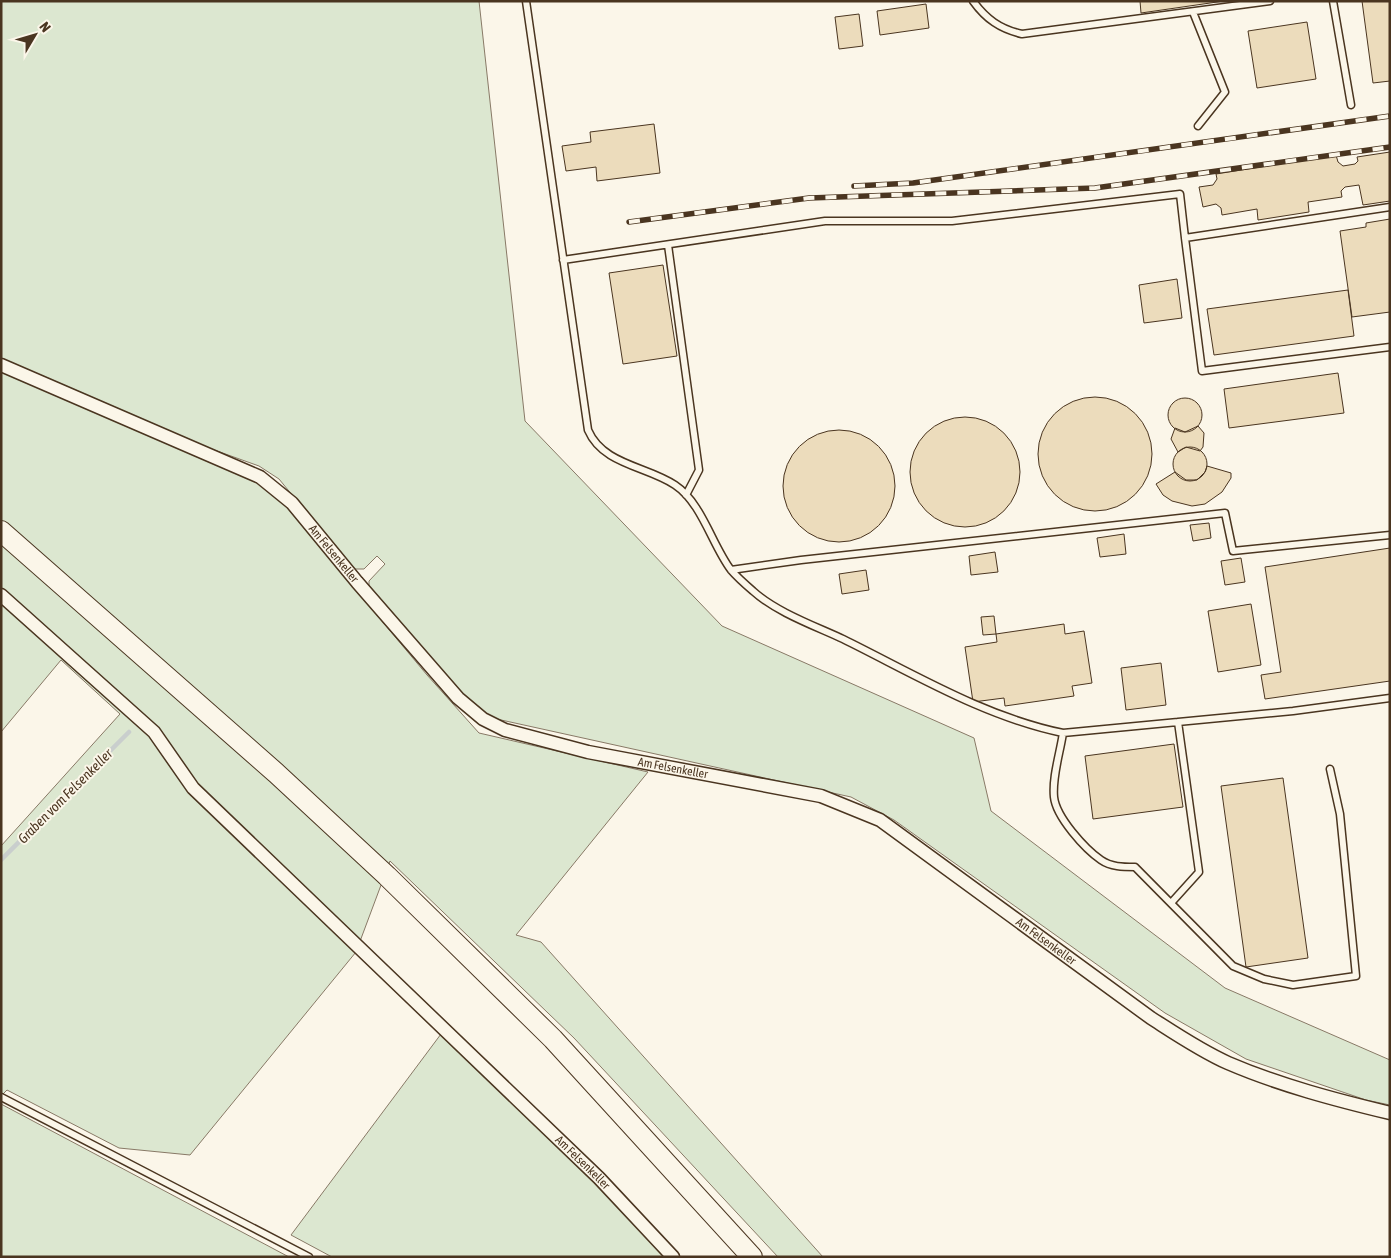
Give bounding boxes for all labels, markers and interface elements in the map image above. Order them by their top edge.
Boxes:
north arrow [10,10,60,60]
text: N [36,19,54,35]
street label: Am Felsenkeller [306,522,362,586]
water label: Graben vom Felsenkeller [14,745,116,847]
street label: Am Felsenkeller [637,755,709,782]
street label: Am Felsenkeller [1013,915,1079,968]
street label: Am Felsenkeller [552,1133,613,1192]

